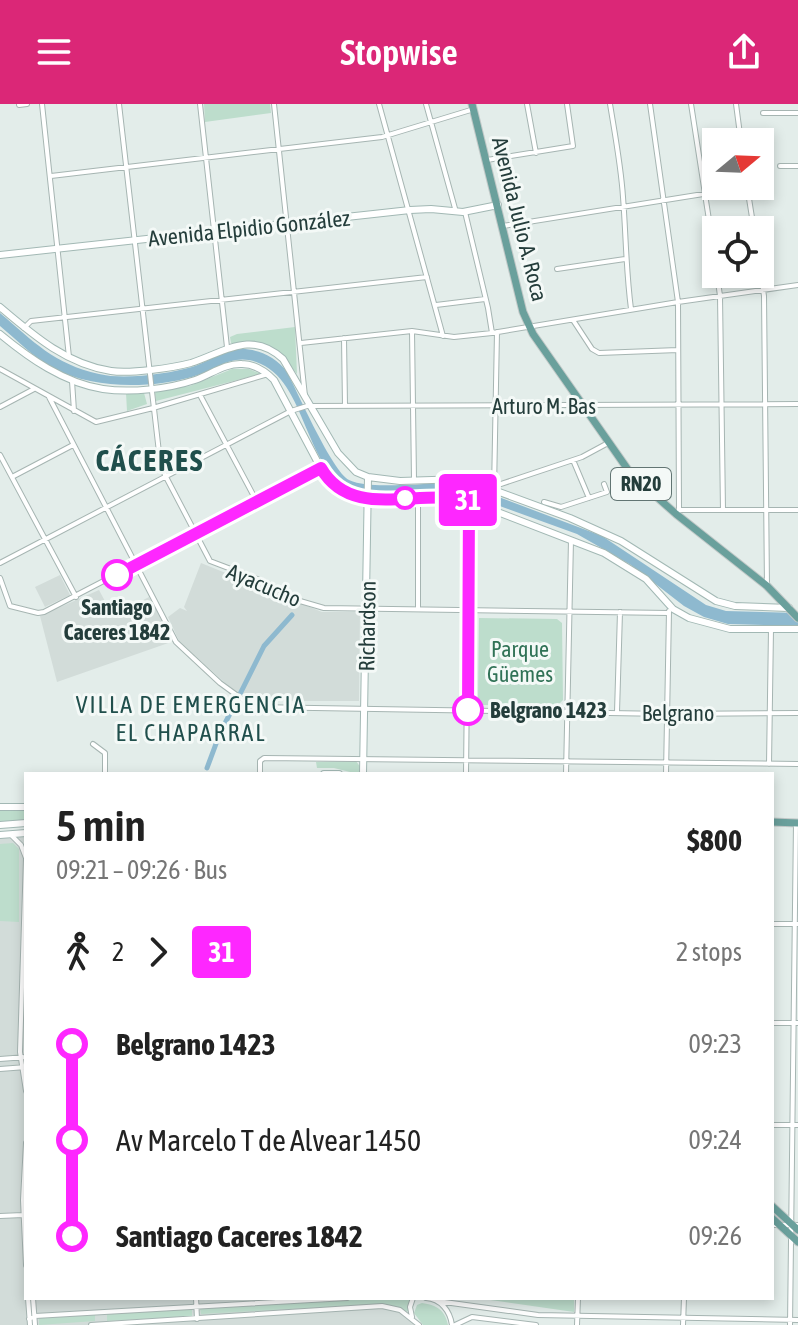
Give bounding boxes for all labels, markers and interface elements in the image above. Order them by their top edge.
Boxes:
icon: menu [32,30,76,74]
icon: share [722,30,766,74]
text: Stopwise [340,31,458,73]
north arrow [702,128,774,200]
map controls [702,128,774,288]
street label: Avenida Julio A. Roca [487,134,553,304]
street label: Avenida Elpidio González [147,204,351,252]
button: locate [702,216,774,288]
street label: Arturo M. Bas [492,393,596,419]
district label: CÁCERES [96,443,204,477]
road number: RN20 [611,468,671,500]
line badge: 31 [432,474,504,526]
text: 31 [455,484,481,516]
unlabelled marker [394,487,416,509]
street label: Ayacucho [223,558,305,612]
marker: Santiago Caceres 1842 [102,560,132,590]
street label: Richardson [353,580,381,672]
place label: Santiago Caceres 1842 [64,594,170,645]
park label: Parque Güemes [487,636,553,687]
district label: VILLA DE EMERGENCIA EL CHAPARRAL [76,691,306,746]
marker: Belgrano 1423 [453,695,483,725]
place label: Belgrano 1423 [490,697,607,723]
street label: Belgrano [642,700,714,726]
text: 5 min [56,800,146,850]
text: $800 [687,823,742,857]
text: 09:21 – 09:26 · Bus [56,855,227,885]
icon: walk [56,930,100,974]
icon: forward [136,930,180,974]
text: 31 [208,936,235,968]
text: 2 [112,937,124,967]
text: 2 stops [676,937,742,967]
text: Belgrano 1423 [116,1027,276,1061]
text: 09:23 [688,1029,742,1059]
text: Av Marcelo T de Alvear 1450 [116,1123,421,1157]
text: 09:24 [688,1125,742,1155]
text: Santiago Caceres 1842 [116,1219,363,1253]
text: 09:26 [688,1221,742,1251]

